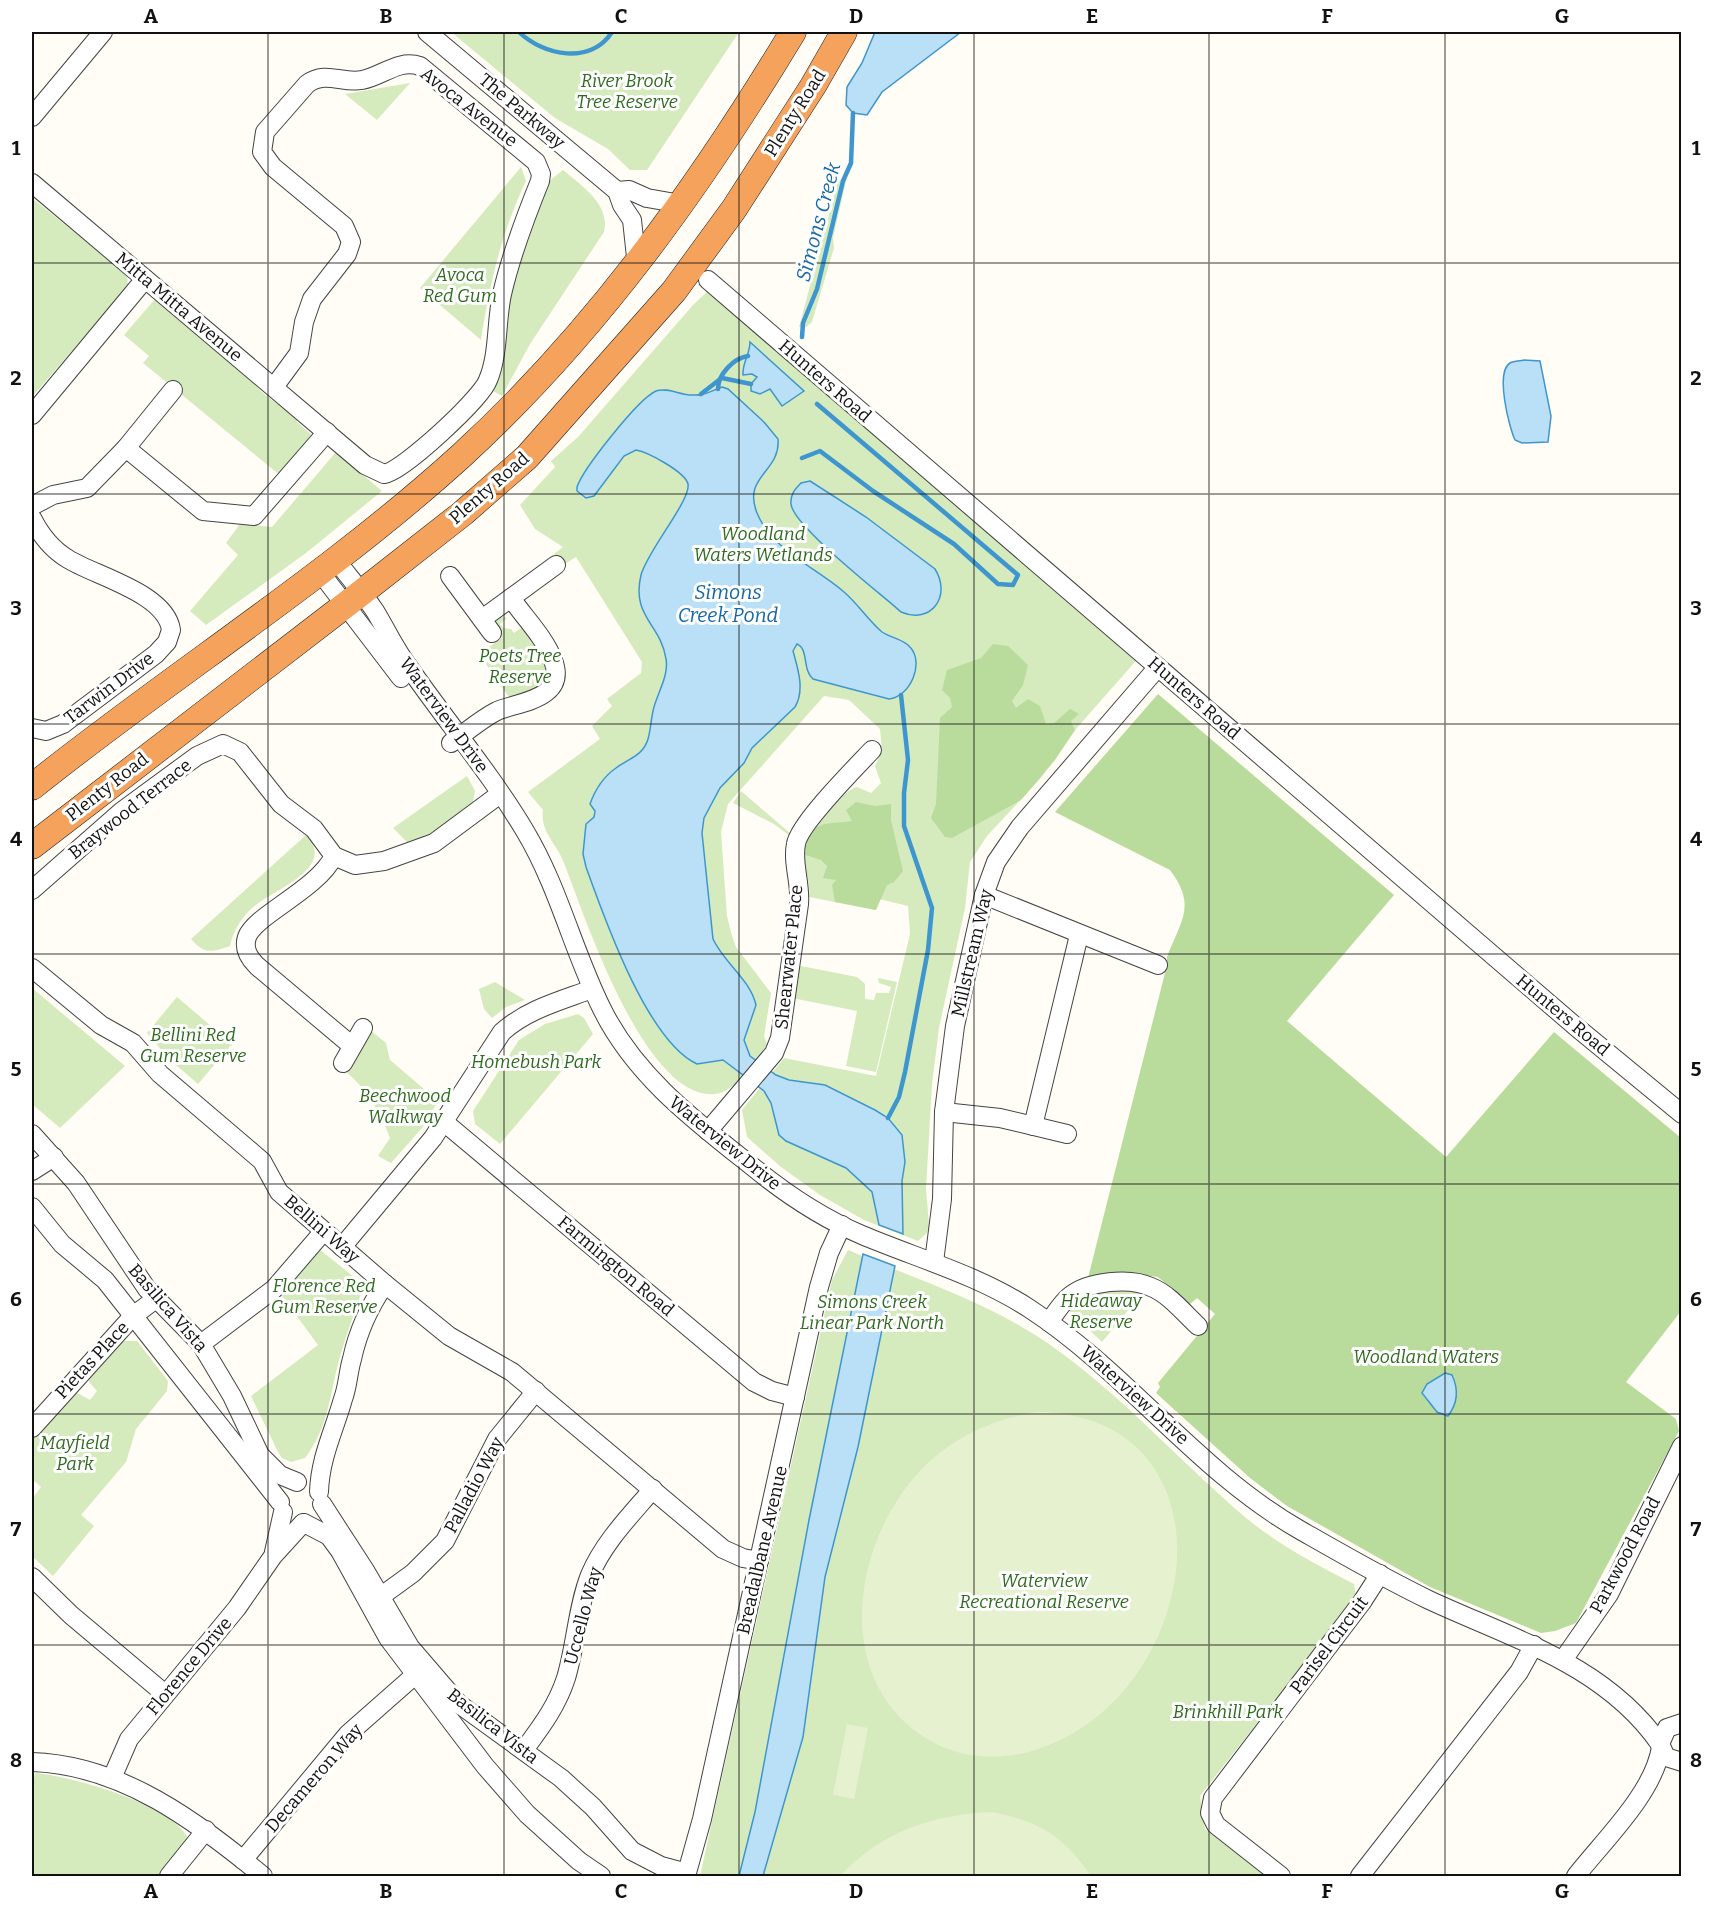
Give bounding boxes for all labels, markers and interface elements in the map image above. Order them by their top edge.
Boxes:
text: A [144,4,159,28]
text: B [380,4,393,28]
text: C [615,4,627,28]
text: D [849,4,863,28]
text: E [1086,4,1098,28]
text: F [1321,4,1333,28]
text: G [1555,4,1569,28]
street label: Avoca Avenue [416,62,522,152]
street label: Plenty Road [760,65,831,161]
street label: The Parkway [475,69,570,154]
park label: River Brook Tree Reserve [576,70,678,113]
text: 1 [12,136,21,160]
text: 1 [1692,136,1701,160]
water label: Simons Creek [791,160,845,284]
street label: Mitta Mitta Avenue [111,248,247,366]
park label: Avoca Red Gum [423,264,497,307]
street label: Hunters Road [774,335,876,427]
text: 2 [10,366,22,390]
text: 2 [1690,366,1702,390]
street label: Plenty Road [445,447,534,529]
park label: Woodland Waters Wetlands [694,523,833,566]
water label: Simons Creek Pond [678,580,779,627]
text: 3 [10,596,22,620]
text: 3 [1690,596,1702,620]
park label: Poets Tree Reserve [479,645,561,688]
street label: Tarwin Drive [60,647,158,729]
street label: Hunters Road [1143,652,1245,744]
street label: Waterview Drive [395,653,493,777]
street label: Plenty Road [61,748,153,826]
street label: Braywood Terrace [64,754,196,864]
text: 4 [10,827,22,851]
text: 4 [1690,827,1702,851]
street label: Shearwater Place [770,884,808,1030]
street label: Millstream Way [947,886,998,1019]
street label: Hunters Road [1512,970,1614,1061]
park label: Bellini Red Gum Reserve [140,1024,246,1067]
park label: Homebush Park [471,1051,601,1073]
text: 5 [11,1057,22,1081]
text: 5 [1691,1057,1702,1081]
park label: Beechwood Walkway [359,1085,452,1128]
street label: Waterview Drive [665,1091,785,1195]
street label: Bellini Way [280,1190,365,1268]
street label: Farmington Road [553,1211,679,1321]
street label: Basilica Vista [124,1259,212,1357]
park label: Florence Red Gum Reserve [271,1275,377,1318]
text: 6 [10,1287,22,1311]
text: 6 [1690,1287,1702,1311]
park label: Hideaway Reserve [1060,1290,1143,1333]
park label: Simons Creek Linear Park North [800,1291,944,1334]
street label: Pietas Place [50,1317,134,1403]
street label: Waterview Drive [1077,1341,1193,1449]
park label: Woodland Waters [1353,1346,1499,1368]
park label: Mayfield Park [40,1432,110,1475]
street label: Palladio Way [439,1433,509,1537]
street label: Breadalbane Avenue [732,1464,792,1636]
street label: Parkwood Road [1585,1493,1665,1617]
text: 7 [11,1517,22,1541]
text: 7 [1691,1517,1702,1541]
street label: Uccello Way [559,1564,607,1668]
park label: Waterview Recreational Reserve [959,1570,1129,1613]
street label: Parisel Circuit [1285,1592,1373,1698]
street label: Florence Drive [142,1613,236,1719]
street label: Basilica Vista [443,1684,543,1769]
park label: Brinkhill Park [1173,1701,1284,1723]
street label: Decameron Way [261,1719,368,1837]
text: 8 [10,1748,22,1772]
text: 8 [1690,1748,1702,1772]
text: A [144,1879,159,1903]
text: B [380,1879,393,1903]
text: C [615,1879,627,1903]
text: D [849,1879,863,1903]
text: E [1086,1879,1098,1903]
text: F [1321,1879,1333,1903]
text: G [1555,1879,1569,1903]

